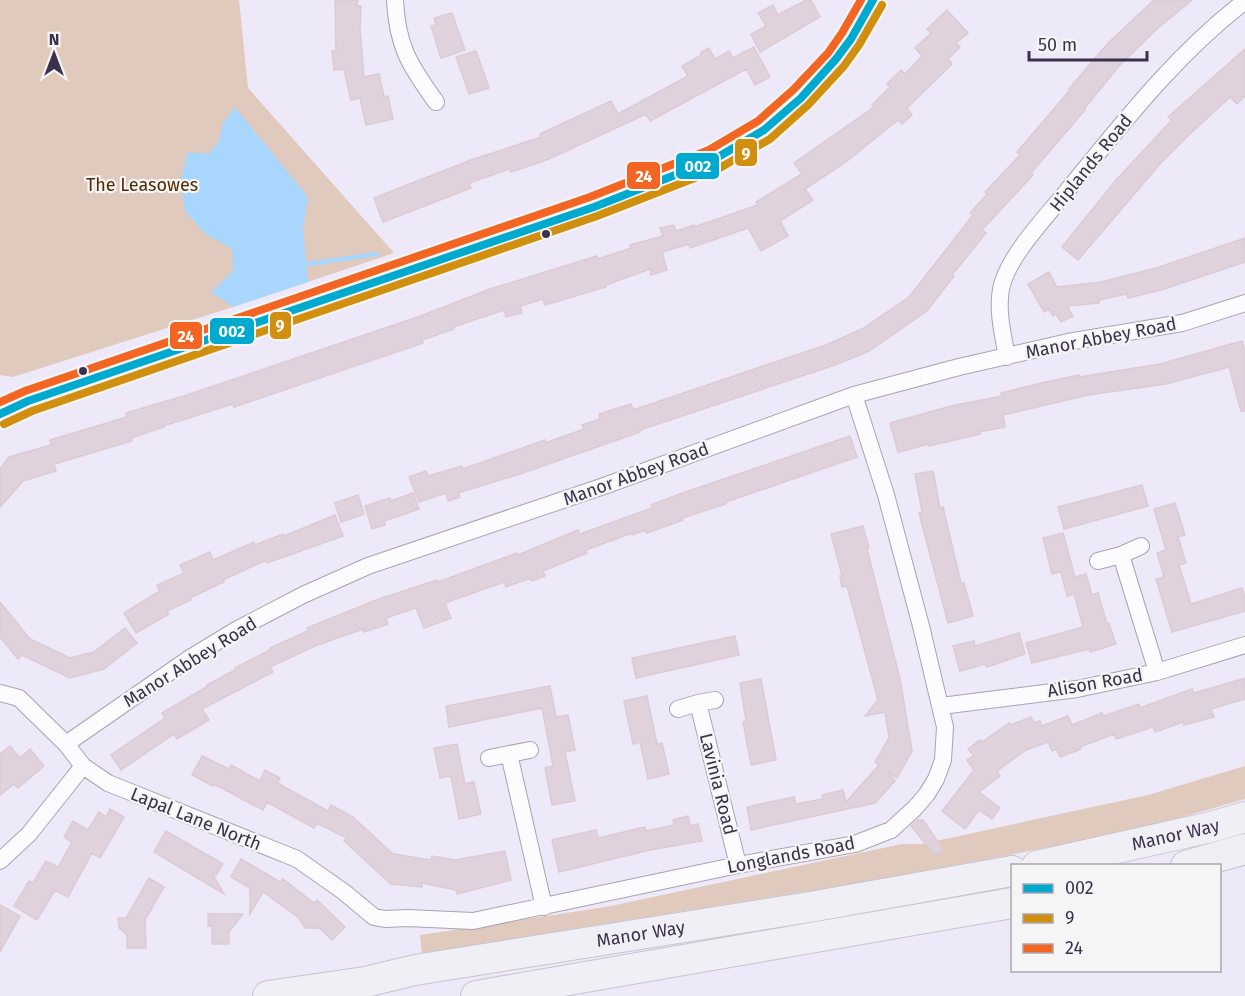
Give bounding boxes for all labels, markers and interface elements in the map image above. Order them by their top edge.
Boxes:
north arrow [24,24,84,84]
scale bar [1029,24,1148,62]
text: N [49,30,59,49]
text: 50 m [1038,34,1077,56]
street label: Hiplands Road [1045,110,1137,216]
line badge: 9 [734,138,758,167]
text: 9 [742,144,751,163]
line badge: 002 [675,152,720,180]
text: 002 [685,157,711,176]
line badge: 24 [626,161,661,190]
text: 24 [636,167,652,186]
park label: The Leasowes [86,174,198,196]
unlabelled marker [540,228,552,240]
line badge: 9 [269,311,292,340]
street label: Manor Abbey Road [1024,313,1178,363]
text: 9 [276,316,285,335]
line badge: 002 [209,317,255,345]
line badge: 24 [169,321,203,350]
text: 002 [219,322,245,341]
text: 24 [178,327,194,346]
unlabelled marker [77,365,89,377]
street label: Manor Abbey Road [560,437,712,511]
street label: Manor Abbey Road [119,612,261,712]
street label: Alison Road [1046,664,1144,702]
street label: Lavinia Road [695,731,741,837]
street label: Lapal Lane North [127,783,265,855]
street label: Manor Way [1130,814,1222,855]
street label: Longlands Road [725,832,857,878]
legend [1011,864,1221,972]
text: 002 [1065,877,1094,899]
text: 9 [1065,907,1074,929]
street label: Manor Way [595,916,687,952]
text: 24 [1065,937,1083,959]

